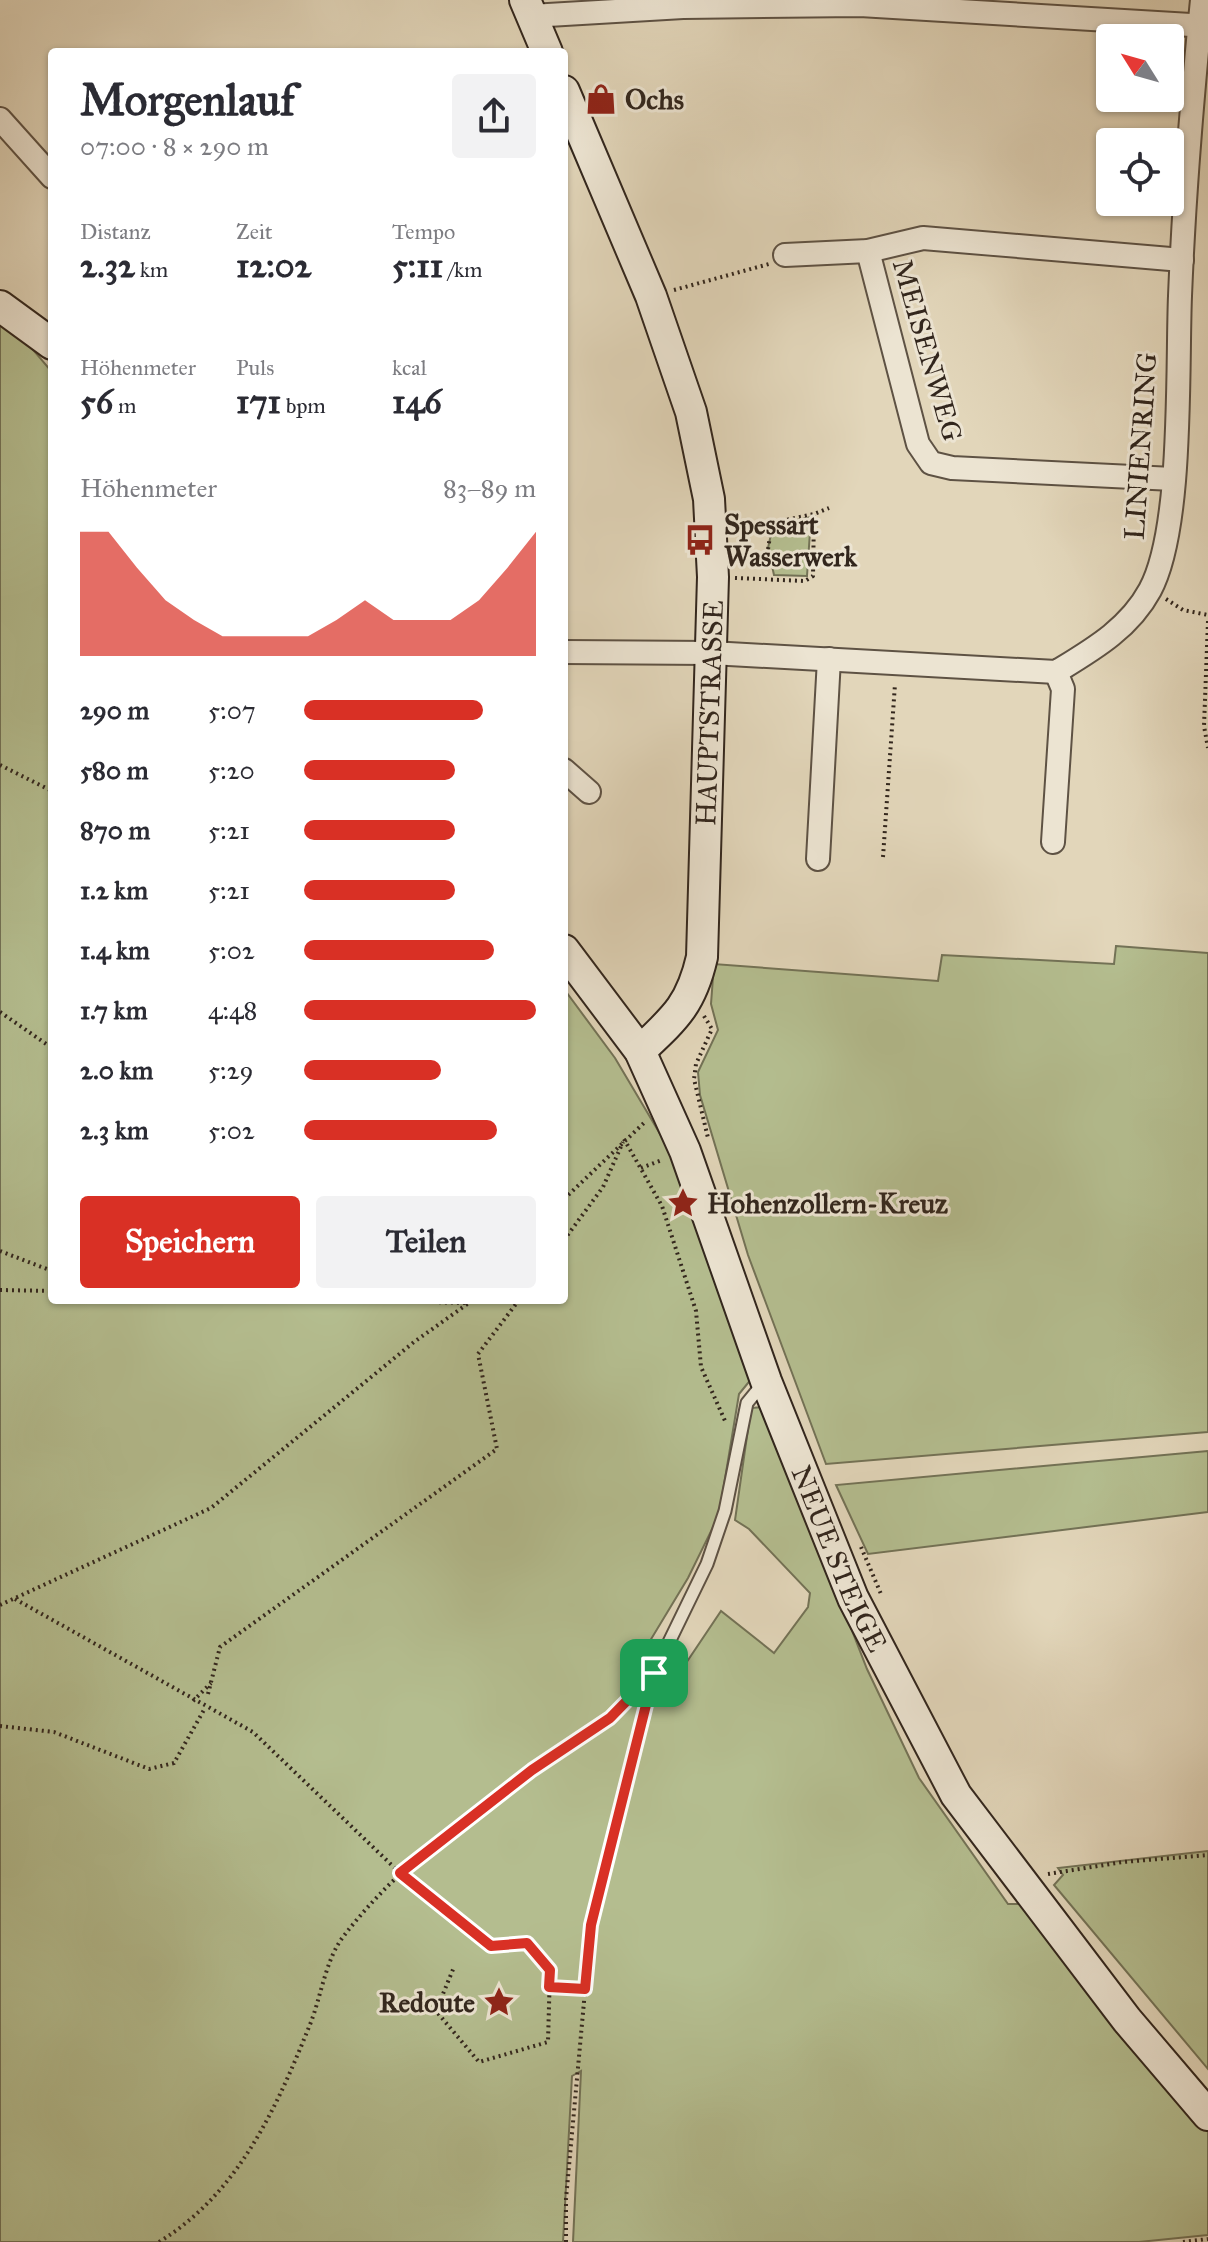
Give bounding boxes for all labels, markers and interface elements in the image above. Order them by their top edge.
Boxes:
north arrow [1096,24,1184,112]
map controls [1096,24,1184,216]
text: Morgenlauf [80,73,295,127]
button: share [452,74,536,158]
shop icon: Ochs [584,82,618,116]
place label: Ochs [625,82,684,117]
button: locate [1096,128,1184,216]
text: 07:00 · 8 × 290 m [80,130,269,162]
text: Distanz [80,218,151,245]
text: Zeit [236,218,273,245]
text: Tempo [392,218,455,245]
text: 2.32 [80,245,135,286]
text: 12:02 [236,245,311,286]
text: 5:11 [392,245,443,286]
street label: MEISENWEG [885,255,970,445]
text: km [135,256,168,283]
text: /km [443,256,483,283]
street label: LINIENRING [1116,351,1165,541]
text: Höhenmeter [80,354,196,381]
text: Puls [236,354,274,381]
text: kcal [392,354,427,381]
text: 56 [80,381,113,422]
text: 171 [236,381,281,422]
text: 146 [392,381,442,422]
text: m [113,392,136,419]
text: bpm [281,392,326,419]
text: Höhenmeter [80,472,217,504]
text: 83–89 m [443,472,536,504]
place label: Spessart Wasserwerk [724,507,858,574]
bus stop icon: Spessart Wasserwerk [683,523,717,557]
street label: HAUPTSTRASSE [688,600,731,826]
text: 290 m [80,694,149,726]
text: 5:07 [208,694,256,726]
text: 580 m [80,754,149,786]
text: 5:20 [208,754,255,786]
text: 870 m [80,814,150,846]
text: 5:21 [208,814,250,846]
text: 1.2 km [80,874,148,906]
text: 5:21 [208,874,250,906]
text: 1.4 km [80,934,150,966]
text: 5:02 [208,934,255,966]
text: 1.7 km [80,994,148,1026]
text: 4:48 [208,994,257,1026]
text: 2.0 km [80,1054,153,1086]
text: 5:29 [208,1054,253,1086]
text: 2.3 km [80,1114,149,1146]
text: 5:02 [208,1114,255,1146]
place icon: Hohenzollern-Kreuz [666,1186,700,1220]
place label: Hohenzollern-Kreuz [707,1186,948,1221]
button: Speichern [80,1196,300,1288]
button: Teilen [316,1196,536,1288]
street label: NEUE STEIGE [784,1460,895,1658]
pin [620,1639,688,1707]
icon: arrive [632,1651,676,1695]
place label: Redoute [379,1985,475,2020]
place icon: Redoute [482,1985,516,2019]

